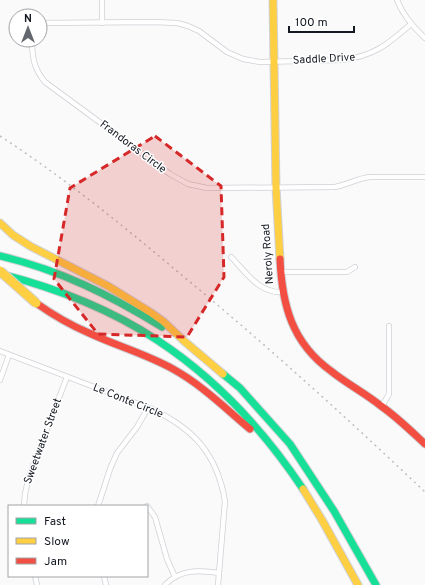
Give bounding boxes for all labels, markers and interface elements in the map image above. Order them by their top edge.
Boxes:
north arrow [8,8,48,48]
scale bar [289,8,354,34]
text: N [24,12,32,26]
text: 100 m [295,15,328,31]
street label: Saddle Drive [292,50,356,68]
street label: Frandoras Circle [97,117,169,177]
street label: Neroly Road [259,223,277,285]
street label: Le Conte Circle [91,381,165,422]
street label: Sweetwater Street [21,396,65,486]
legend [8,505,148,577]
text: Fast [44,514,66,530]
text: Slow [44,534,70,550]
text: Jam [44,554,67,570]

